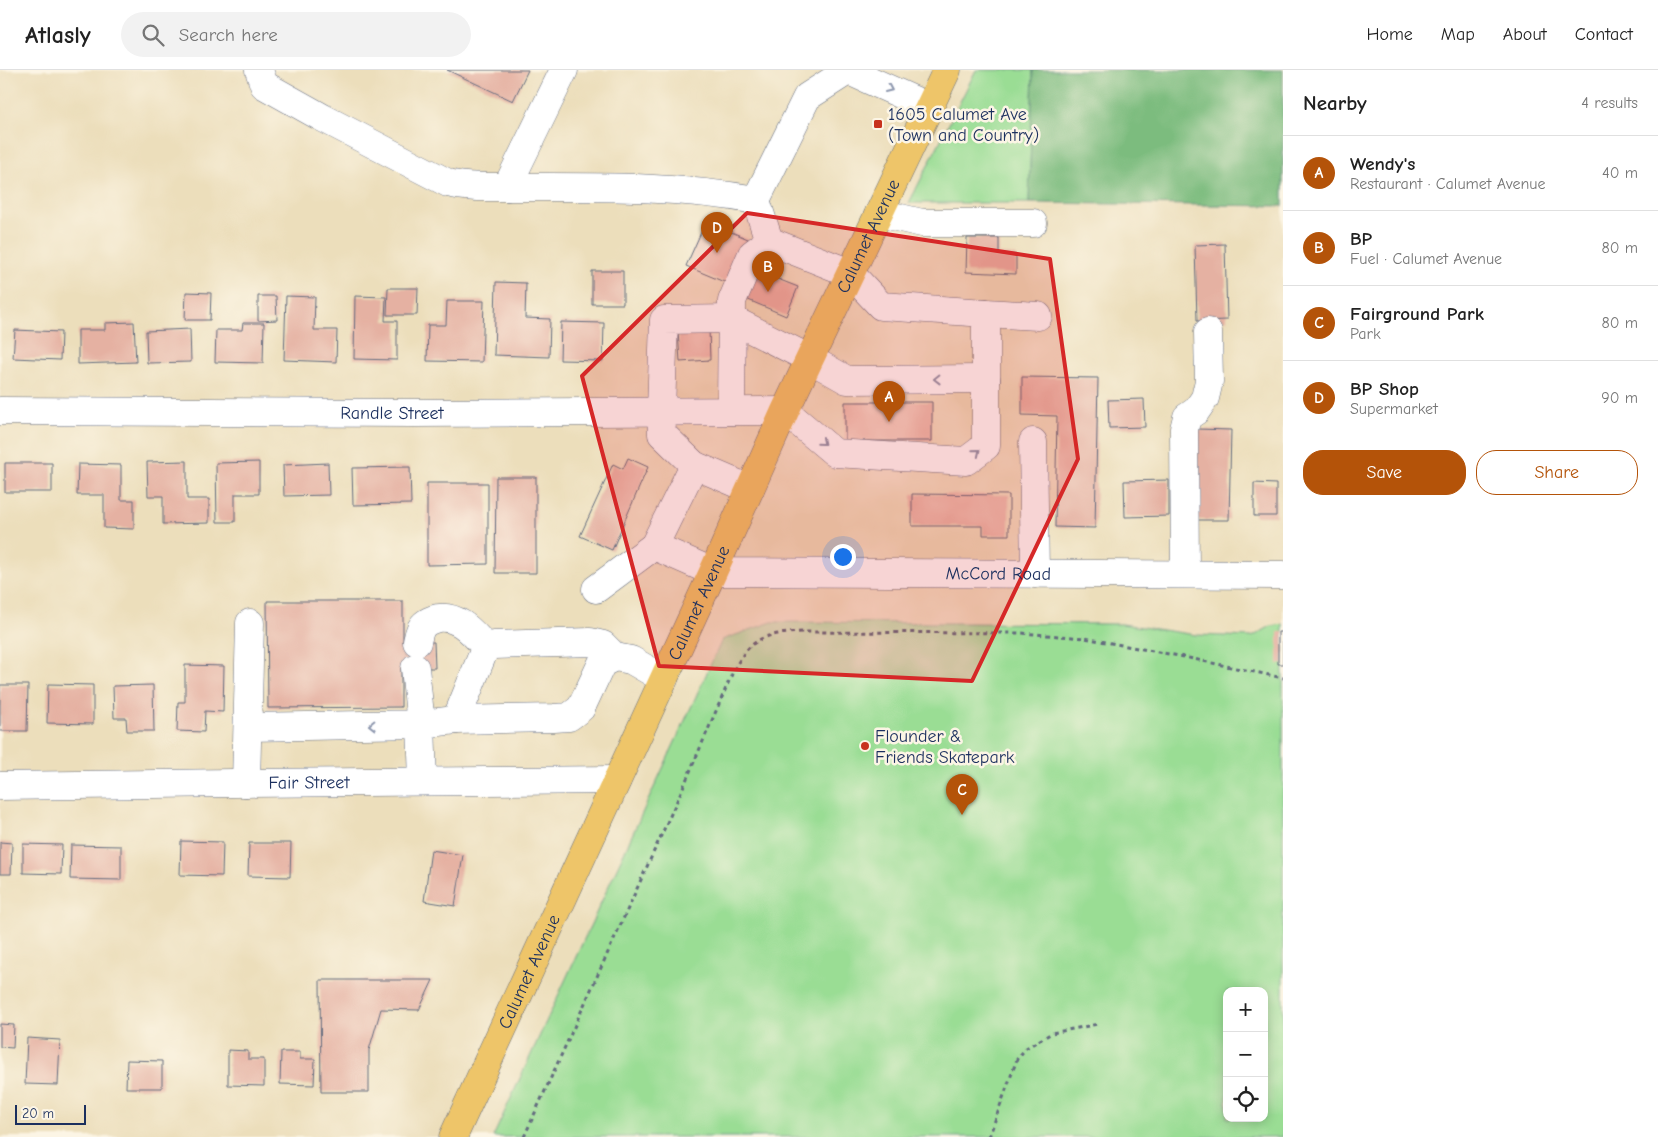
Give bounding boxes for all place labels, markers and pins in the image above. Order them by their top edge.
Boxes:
place label: 1605 Calumet Ave (Town and Country) [888,104,1039,146]
marker: 1605 Calumet Ave (Town and Country) [872,118,884,130]
pin: D [701,212,733,253]
pin: B [752,251,784,292]
pin: A [873,381,905,422]
place label: Flounder & Friends Skatepark [875,726,1015,768]
marker: Flounder & Friends Skatepark [859,740,871,752]
pin: C [946,774,978,815]

